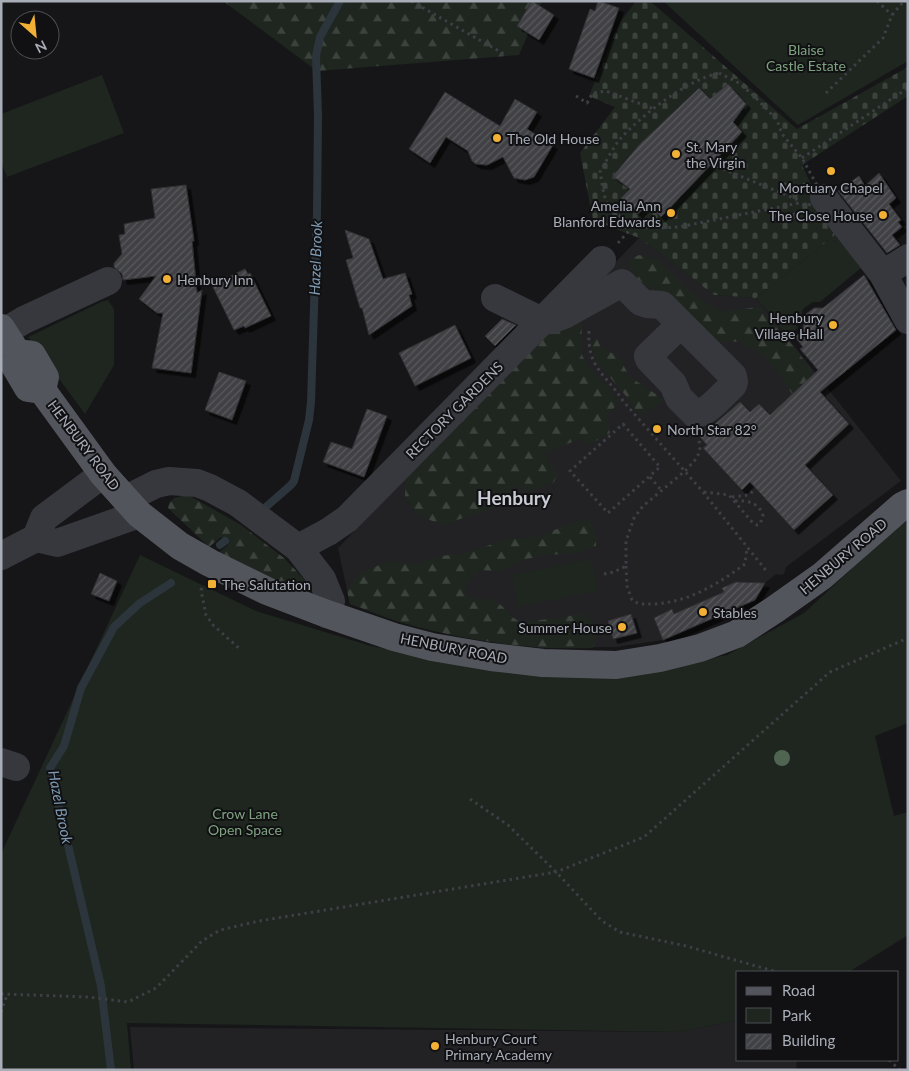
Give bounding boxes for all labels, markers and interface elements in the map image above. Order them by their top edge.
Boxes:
north arrow [10,10,60,60]
text: N [32,37,50,57]
park label: Blaise Castle Estate [766,41,846,74]
place label: The Old House [507,130,599,147]
marker: The Old House [491,132,503,144]
place label: St. Mary the Virgin [686,138,746,171]
marker: St. Mary the Virgin [670,148,682,160]
marker: Mortuary Chapel [825,165,837,177]
place label: Mortuary Chapel [779,179,883,196]
place label: Amelia Ann Blanford Edwards [553,197,661,230]
marker: Amelia Ann Blanford Edwards [665,207,677,219]
place label: The Close House [769,207,873,224]
marker: The Close House [877,209,889,221]
water label: Hazel Brook [305,219,325,296]
place label: Henbury Inn [177,271,253,288]
marker: Henbury Inn [161,273,173,285]
place label: Henbury Village Hall [754,309,824,342]
marker: Henbury Village Hall [827,319,839,331]
street label: RECTORY GARDENS [402,358,506,462]
street label: HENBURY ROAD [45,396,123,494]
place label: North Star 82° [667,421,757,438]
marker: North Star 82° [651,423,663,435]
district label: Henbury [477,486,552,509]
street label: HENBURY ROAD [796,515,890,597]
place label: The Salutation [222,576,311,593]
marker: The Salutation [206,578,218,590]
place label: Stables [713,604,757,621]
marker: Stables [697,606,709,618]
place label: Summer House [518,619,612,636]
marker: Summer House [616,621,628,633]
street label: HENBURY ROAD [399,629,509,667]
water label: Hazel Brook [45,769,77,846]
park label: Crow Lane Open Space [208,805,282,838]
legend [736,971,899,1061]
text: Road [782,981,815,999]
text: Park [782,1006,812,1024]
place label: Henbury Court Primary Academy [445,1030,553,1063]
text: Building [782,1031,835,1049]
marker: Henbury Court Primary Academy [429,1040,441,1052]

